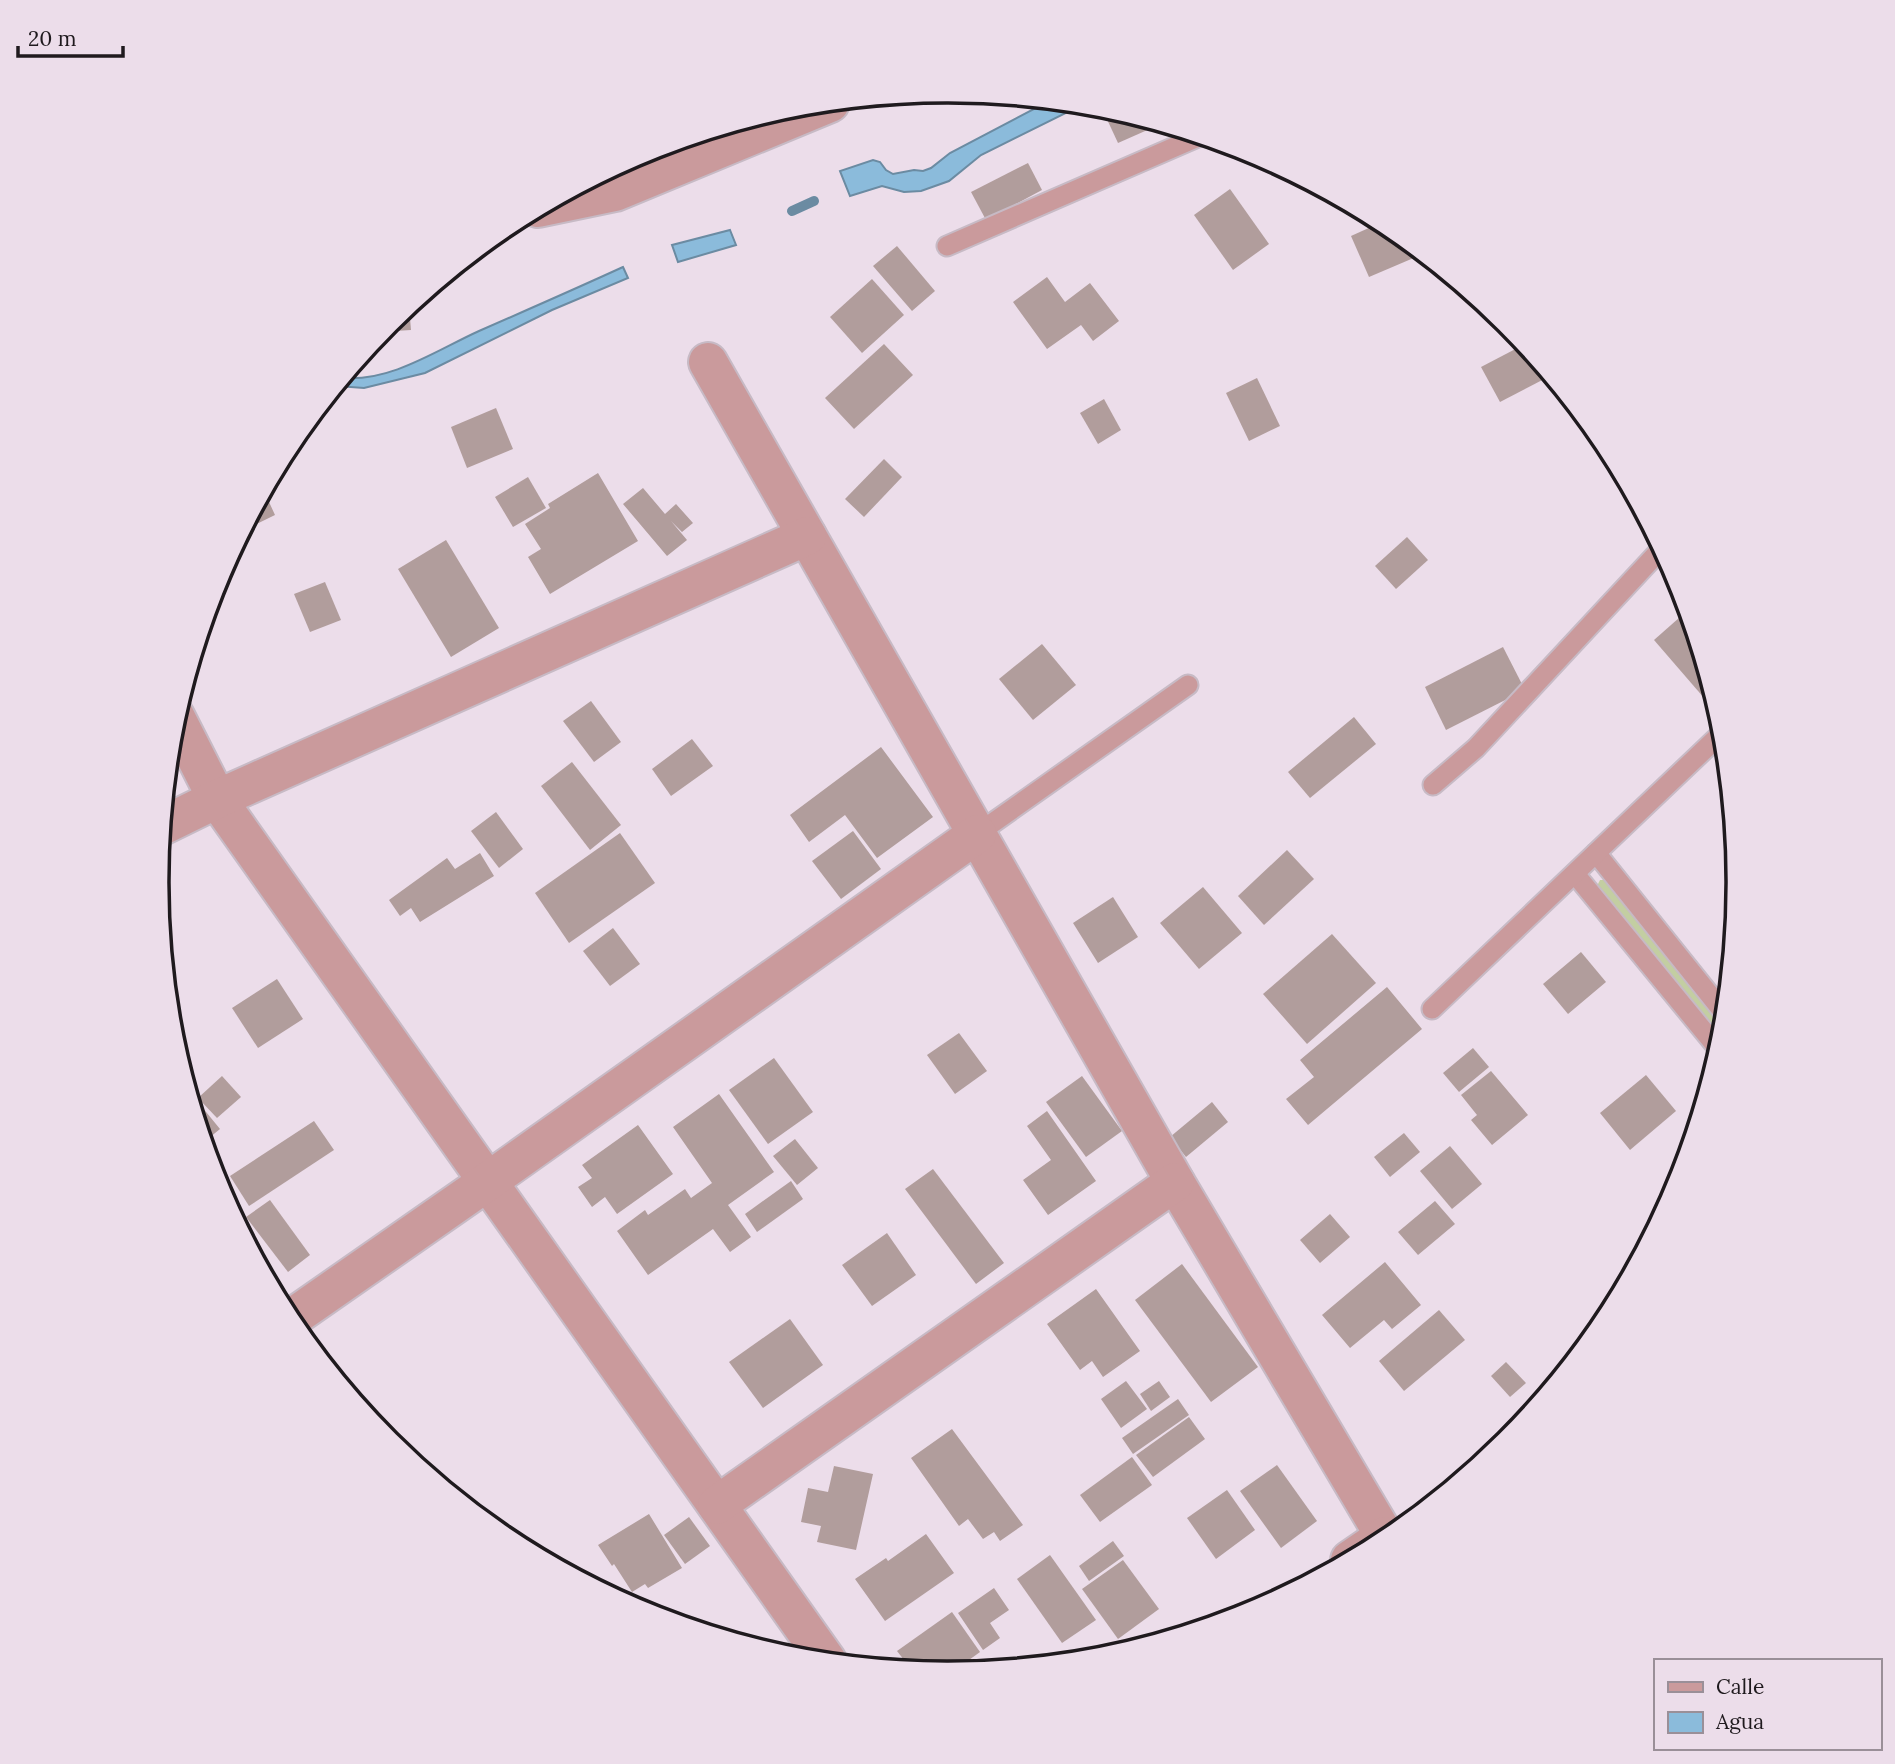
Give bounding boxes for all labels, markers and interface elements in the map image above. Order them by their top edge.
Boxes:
scale bar [18,14,122,58]
text: 20 m [28,25,77,52]
legend [1654,1659,1881,1750]
text: Calle [1716,1673,1764,1700]
text: Agua [1715,1708,1764,1735]

